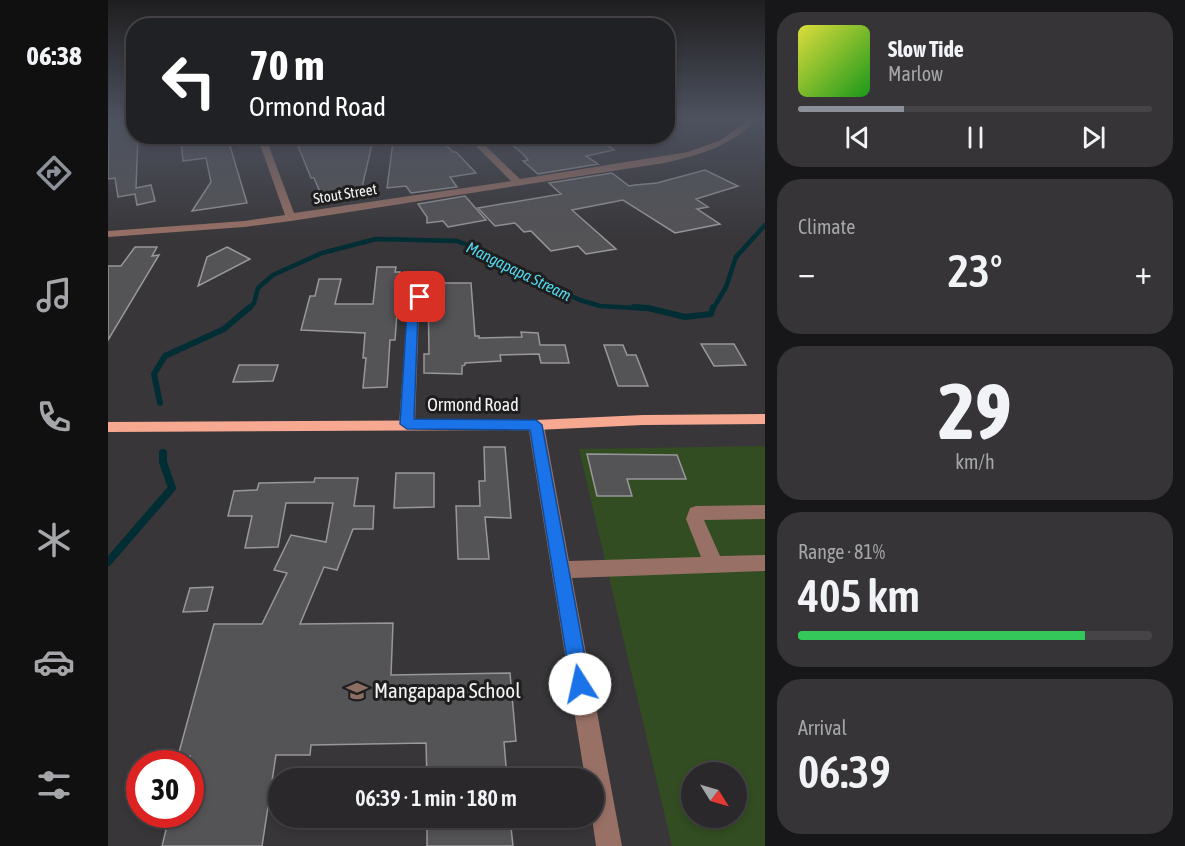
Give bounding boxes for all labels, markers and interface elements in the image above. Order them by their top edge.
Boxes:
text: Slow Tide [888,36,964,62]
text: 06:38 [26,40,82,71]
text: 70 m [249,41,324,89]
icon: left [150,42,228,120]
text: Marlow [888,62,943,85]
text: Ormond Road [249,91,386,122]
icon: previous [841,121,874,154]
icon: pause [959,121,992,154]
icon: next [1077,121,1110,154]
icon: directions [33,152,75,194]
street label: Stout Street [312,180,378,207]
text: Climate [798,215,855,238]
water label: Mangapapa Stream [463,238,575,305]
text: 23° [948,245,1002,297]
text: − [798,253,815,291]
text: + [1135,253,1152,291]
pin [394,271,445,322]
icon: music [33,274,75,316]
icon: arrive [403,280,436,313]
text: 29 [938,366,1012,456]
street label: Ormond Road [427,394,519,415]
icon: phone [33,396,75,438]
text: km/h [955,450,995,473]
icon: climate [33,519,75,561]
text: Range · 81% [798,540,885,563]
text: 405 km [798,570,920,622]
icon: car [33,641,75,683]
position arrow [548,652,612,716]
place label: Mangapapa School [374,678,521,702]
school or university icon: Mangapapa School [345,679,369,703]
text: Arrival [798,716,847,739]
text: 06:39 [798,746,891,798]
speed limit sign: 30 [126,750,204,828]
north arrow [681,762,747,828]
map controls [681,762,747,828]
icon: filters [33,764,75,806]
text: 06:39 · 1 min · 180 m [355,785,517,811]

